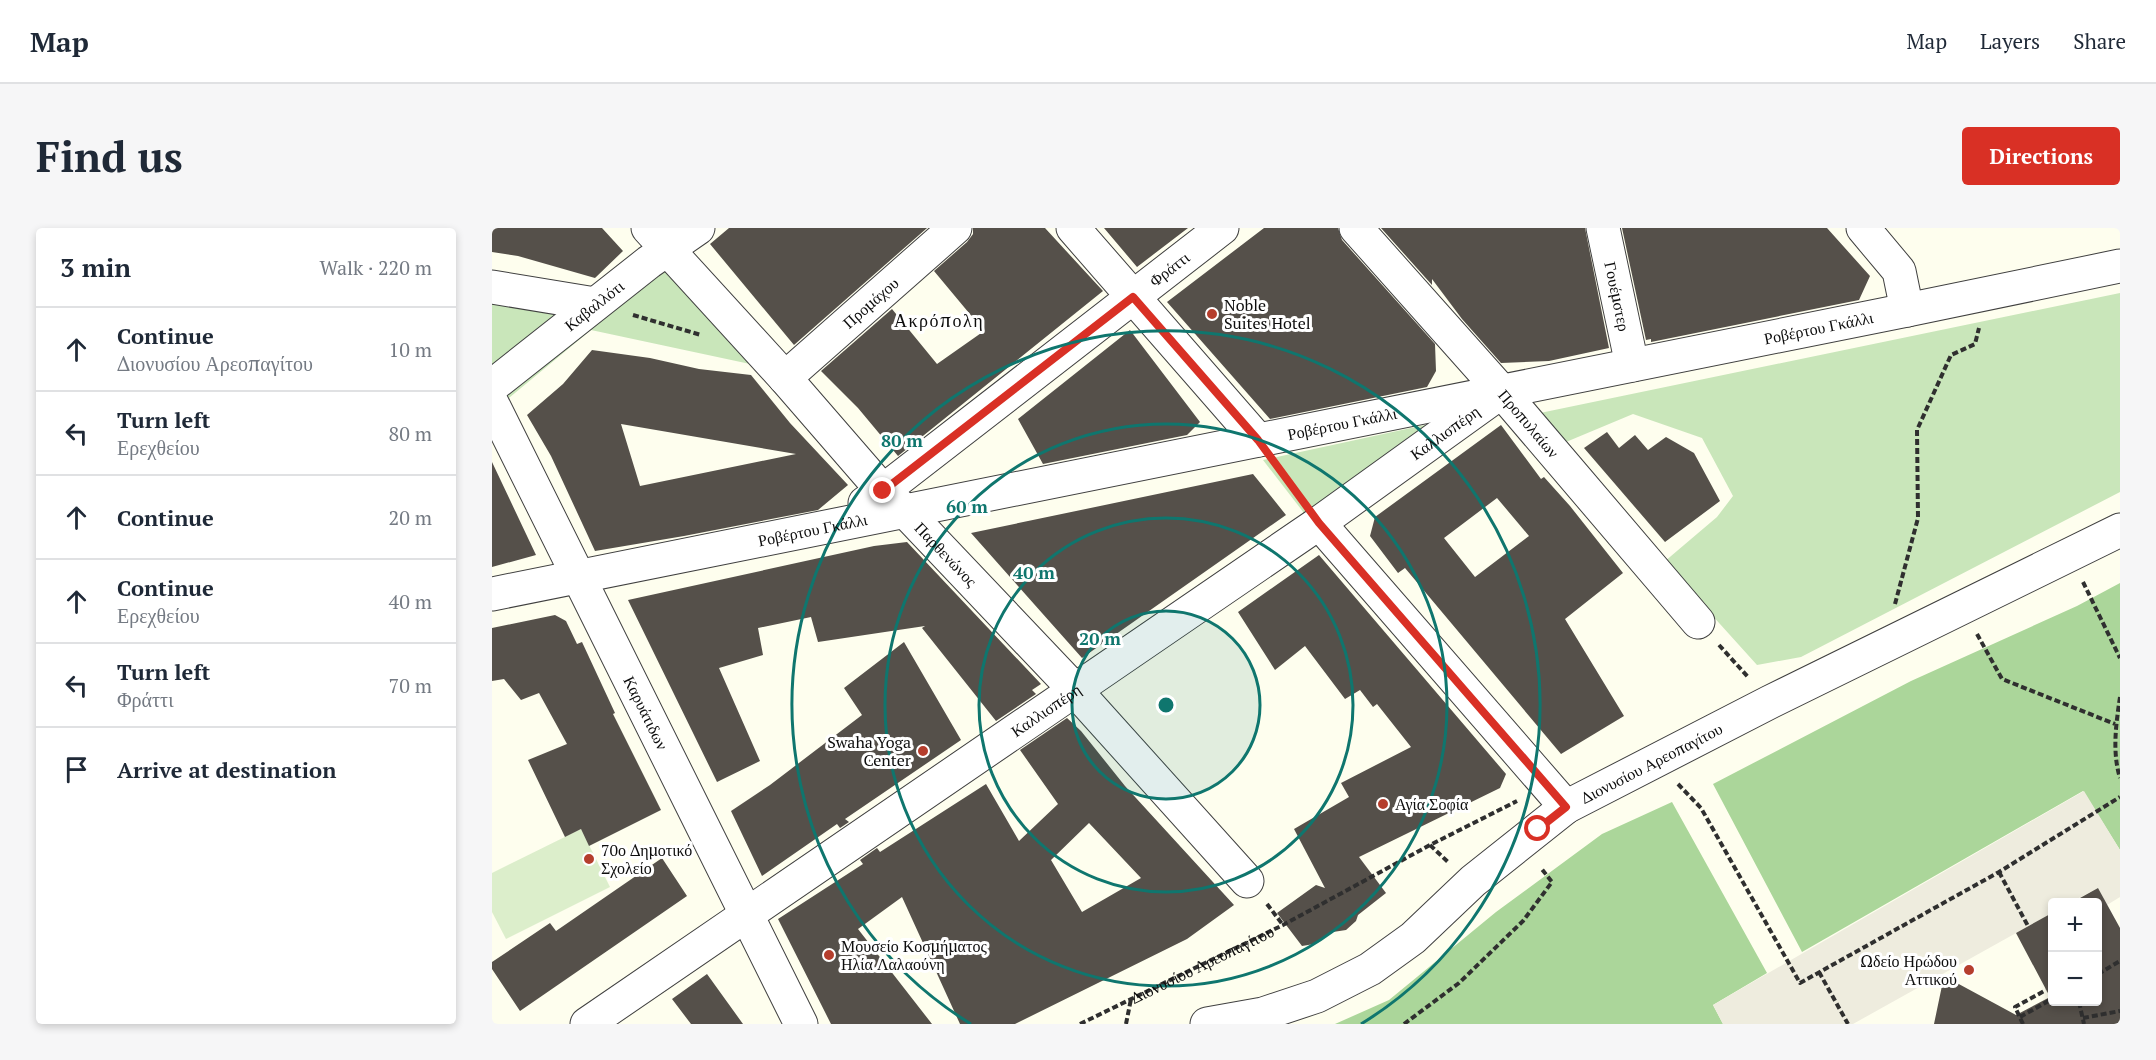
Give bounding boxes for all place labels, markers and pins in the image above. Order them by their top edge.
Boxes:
place label: Noble Suites Hotel [1224,294,1311,334]
marker: Noble Suites Hotel [1205,307,1219,321]
centre of rings [1156,695,1176,715]
place label: Swaha Yoga Center [827,731,912,771]
marker: Swaha Yoga Center [916,744,930,758]
place label: Αγία Σοφία [1395,793,1469,815]
marker: Αγία Σοφία [1376,797,1390,811]
place label: 70ο Δημοτικό Σχολείο [601,839,692,879]
marker: 70ο Δημοτικό Σχολείο [582,852,596,866]
place label: Μουσείο Κοσμήματος Ηλία Λαλαούνη [841,935,987,975]
marker: Μουσείο Κοσμήματος Ηλία Λαλαούνη [822,948,836,962]
place label: Ωδείο Ηρώδου Αττικού [1860,950,1957,990]
marker: Ωδείο Ηρώδου Αττικού [1962,963,1976,977]

